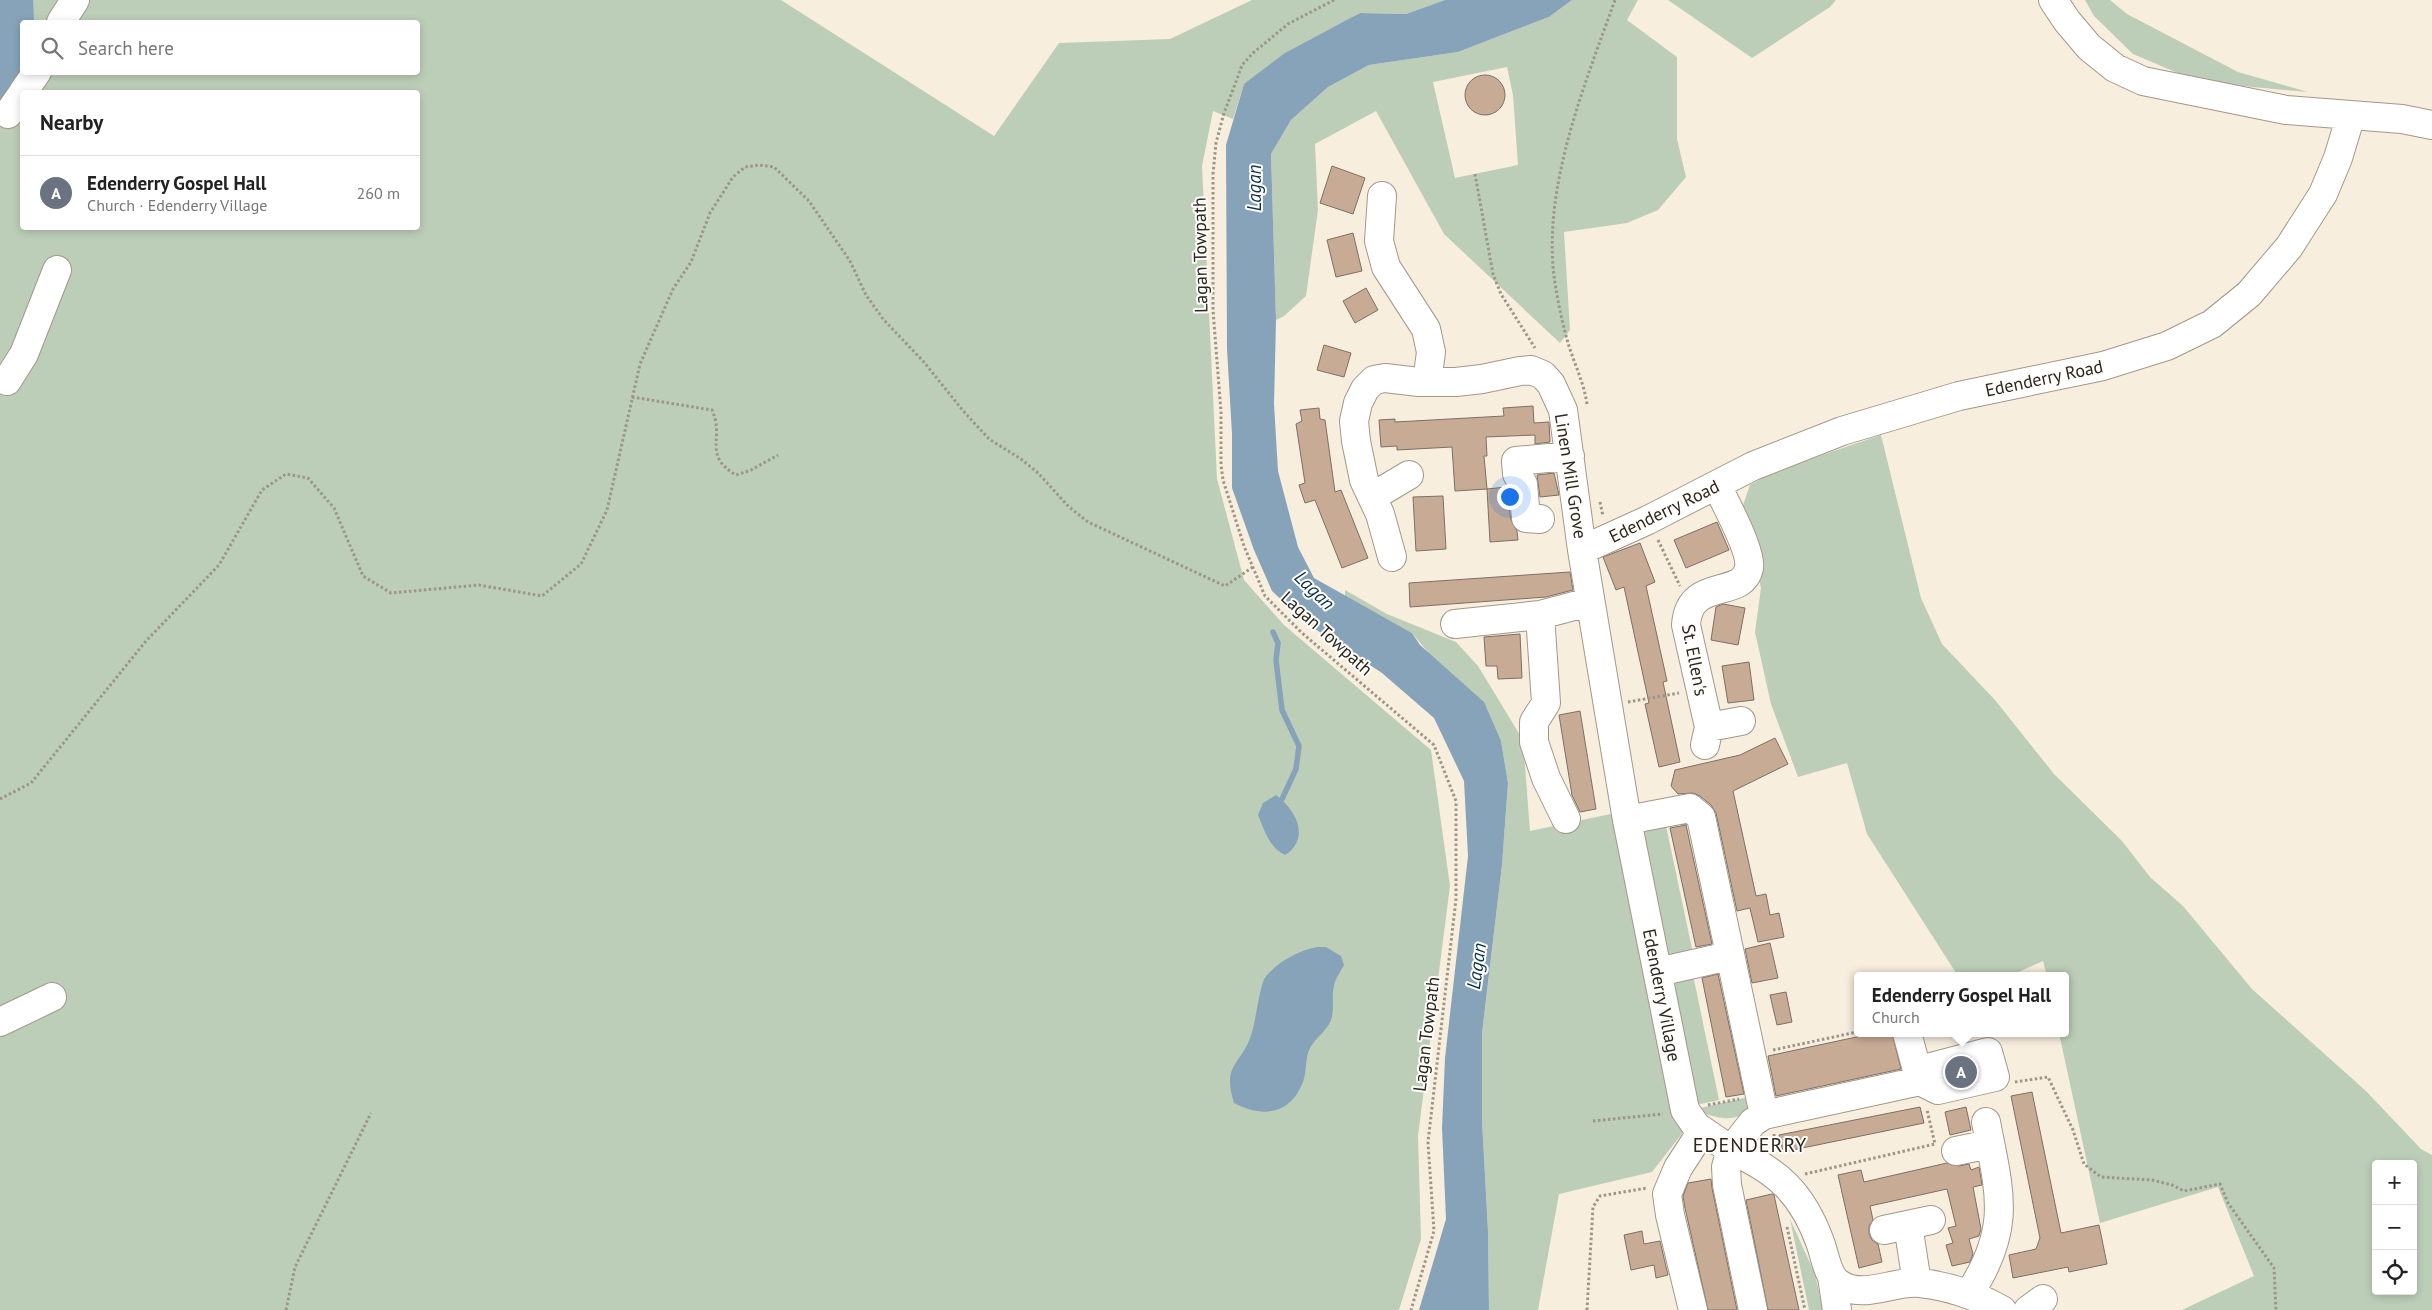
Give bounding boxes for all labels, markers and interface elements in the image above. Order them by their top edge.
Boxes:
search box [20,20,420,75]
icon: search [38,34,66,62]
text: Search here [78,36,174,60]
text: Nearby [40,109,103,136]
water label: Lagan [1242,165,1266,211]
text: Edenderry Gospel Hall [87,171,266,195]
text: A [51,183,61,203]
text: 260 m [357,183,400,203]
text: Church · Edenderry Village [87,195,267,215]
street label: Lagan Towpath [1187,197,1213,313]
street label: Edenderry Road [1983,354,2105,402]
street label: Linen Mill Grove [1550,412,1592,540]
street label: Edenderry Road [1605,474,1723,548]
your location [1497,484,1523,510]
water label: Lagan [1290,565,1340,615]
street label: Lagan Towpath [1276,586,1378,680]
street label: St. Ellen's [1677,622,1713,698]
street label: Edenderry Village [1638,927,1686,1063]
water label: Lagan [1461,941,1491,991]
popup [1854,972,2069,1037]
street label: Lagan Towpath [1408,975,1444,1093]
text: Edenderry Gospel Hall [1872,983,2051,1007]
text: Church [1872,1007,1920,1027]
pin: A [1945,1053,1977,1091]
district label: EDENDERRY [1693,1132,1807,1158]
map controls [2372,1160,2417,1295]
button: + [2372,1160,2417,1205]
button: − [2372,1205,2417,1250]
button: locate [2372,1250,2417,1295]

